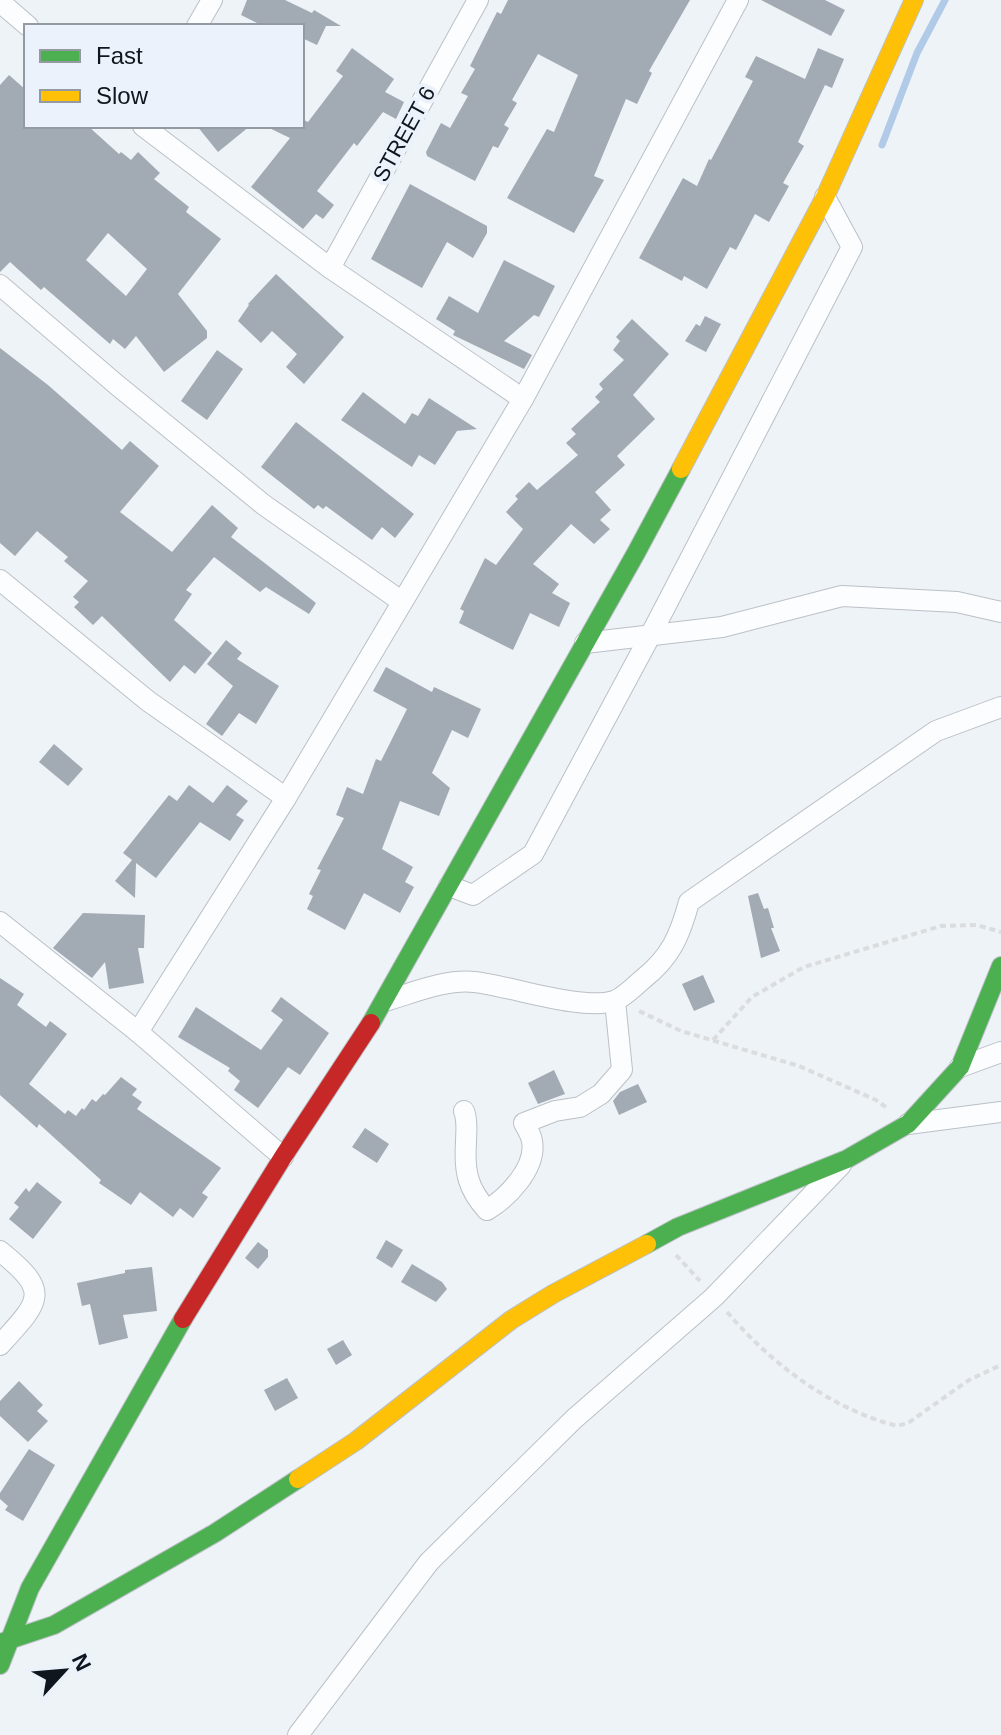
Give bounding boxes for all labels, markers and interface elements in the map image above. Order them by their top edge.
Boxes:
legend [24,24,304,128]
text: Fast [96,42,143,69]
text: Slow [96,82,149,109]
street label: STREET 6 [368,82,440,186]
north arrow [24,1631,104,1711]
text: N [67,1650,96,1675]

